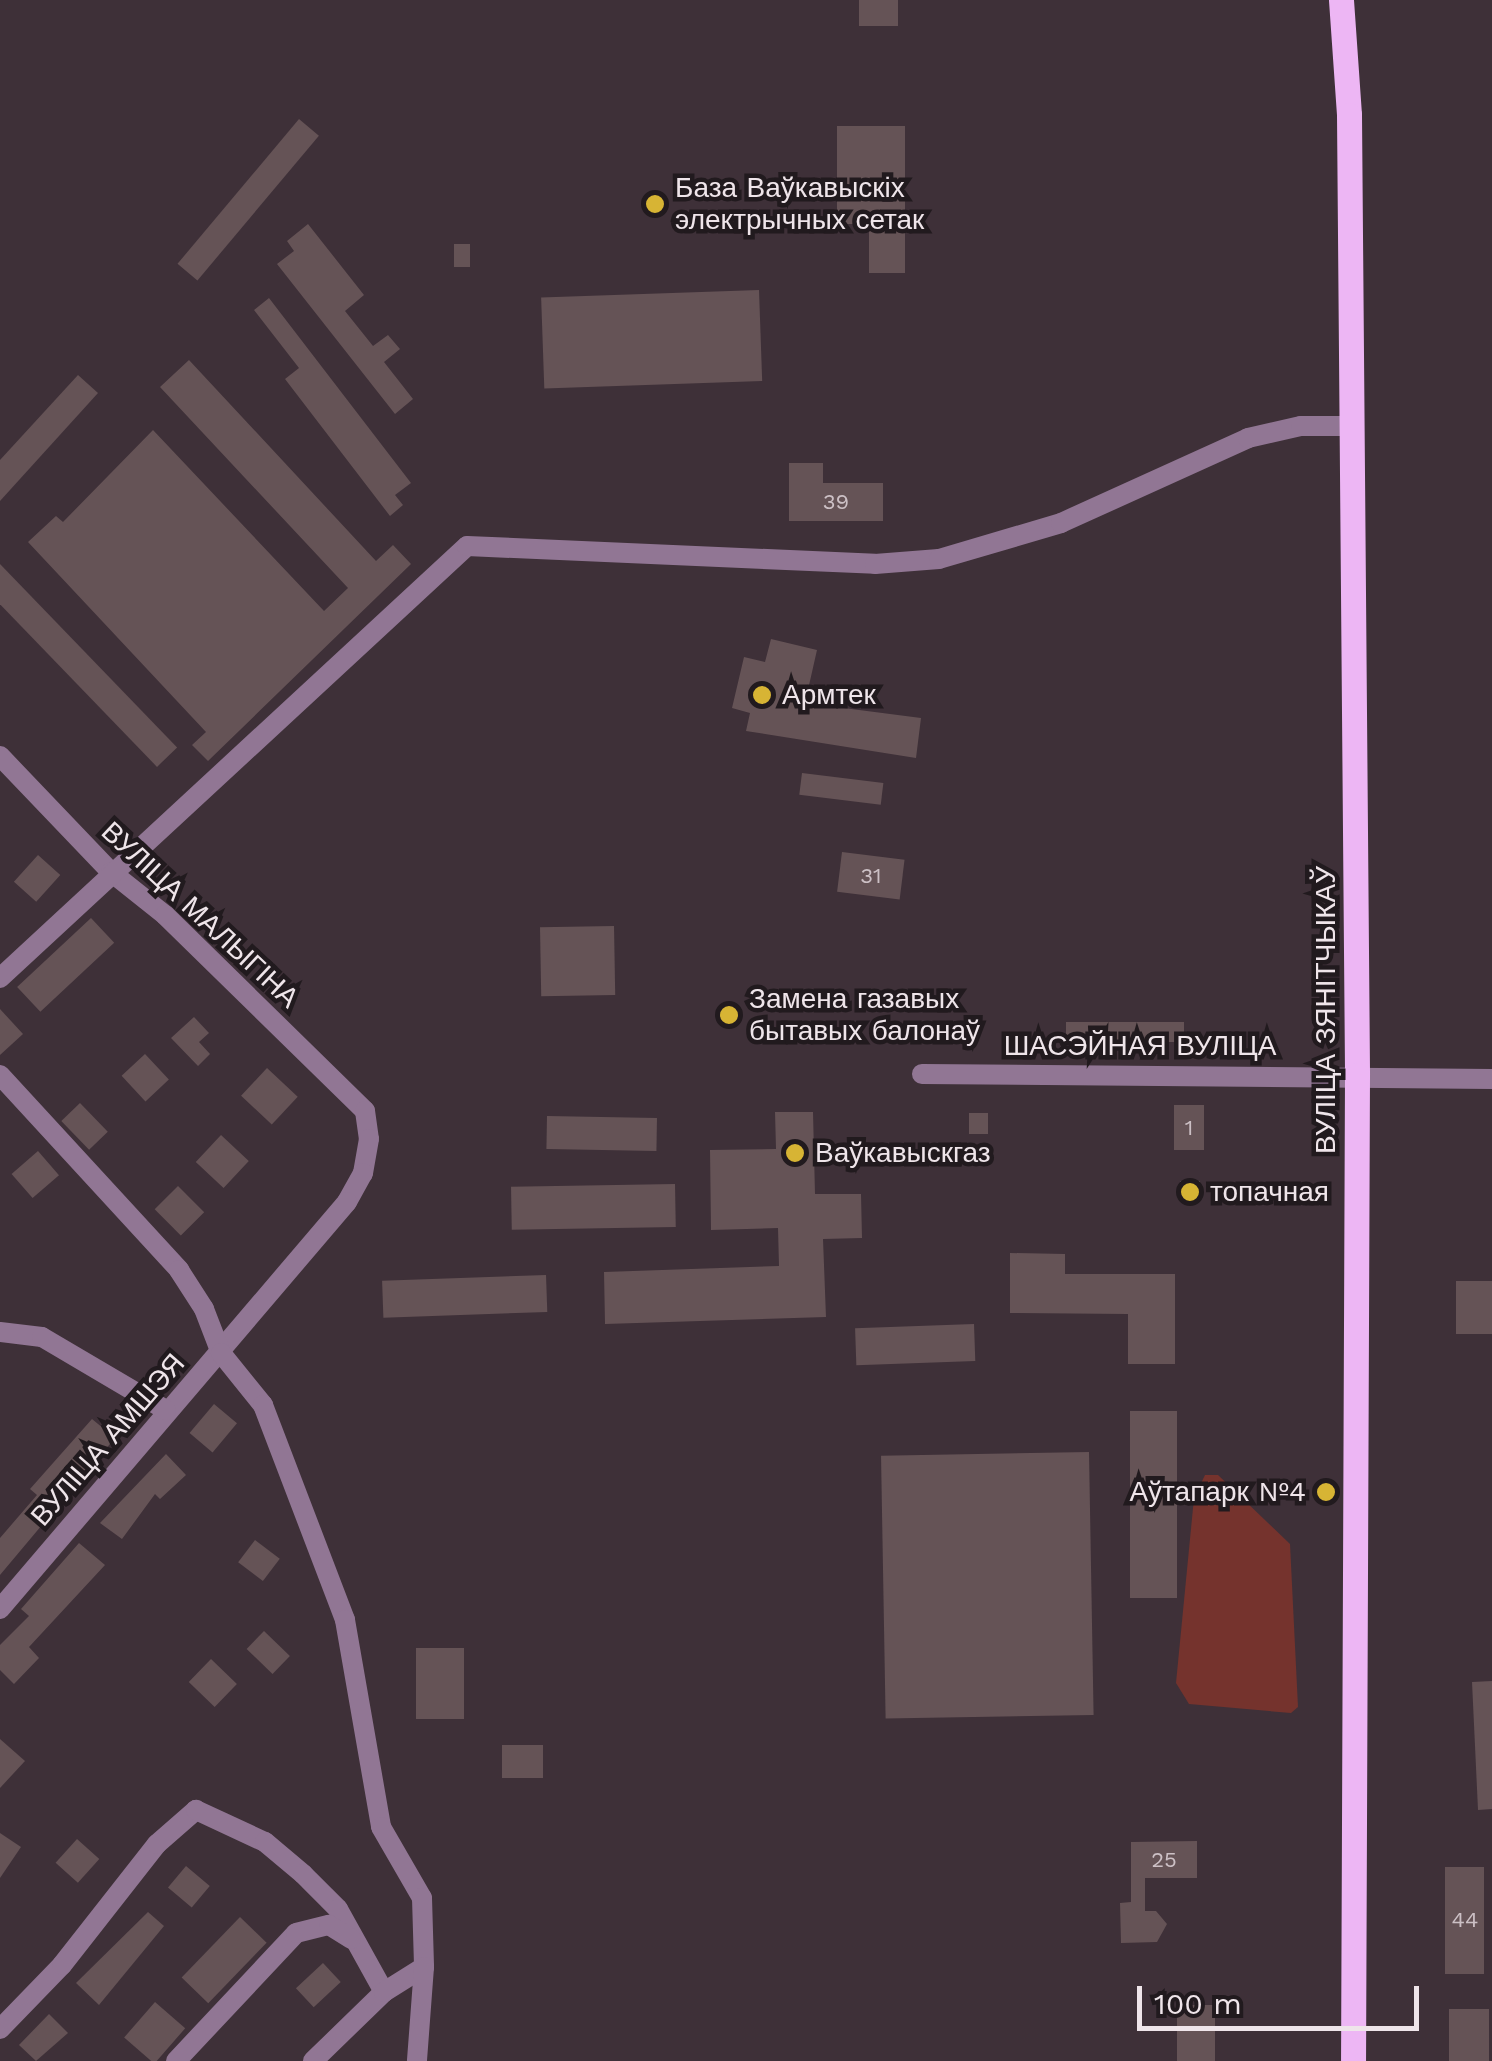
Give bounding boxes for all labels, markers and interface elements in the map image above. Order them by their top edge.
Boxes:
place label: База Ваўкавыскіх электрычных сетак [675,171,924,237]
marker: База Ваўкавыскіх электрычных сетак [644,193,666,215]
house number: 39 [823,489,849,515]
place label: Армтек [782,678,876,712]
marker: Армтек [751,684,773,706]
street label: ВУЛІЦА МАЛЫГІНА [94,815,306,1015]
house number: 31 [860,863,882,889]
street label: ВУЛІЦА ЗЯНІТЧЫКАЎ [1309,866,1343,1154]
place label: Замена газавых бытавых балонаў [749,982,980,1048]
marker: Замена газавых бытавых балонаў [718,1004,740,1026]
street label: ШАСЭЙНАЯ ВУЛІЦА [1004,1029,1276,1063]
house number: 1 [1185,1115,1193,1141]
place label: Ваўкавыскгаз [815,1136,991,1170]
marker: Ваўкавыскгаз [784,1142,806,1164]
place label: топачная [1210,1175,1329,1209]
marker: топачная [1179,1181,1201,1203]
street label: ВУЛІЦА АМШЭЯ [24,1347,192,1533]
place label: Аўтапарк №4 [1129,1475,1306,1509]
marker: Аўтапарк №4 [1315,1481,1337,1503]
house number: 25 [1151,1847,1177,1873]
house number: 44 [1452,1907,1478,1933]
scale bar [1142,1966,1424,2028]
text: 100 m [1154,1986,1242,2021]

